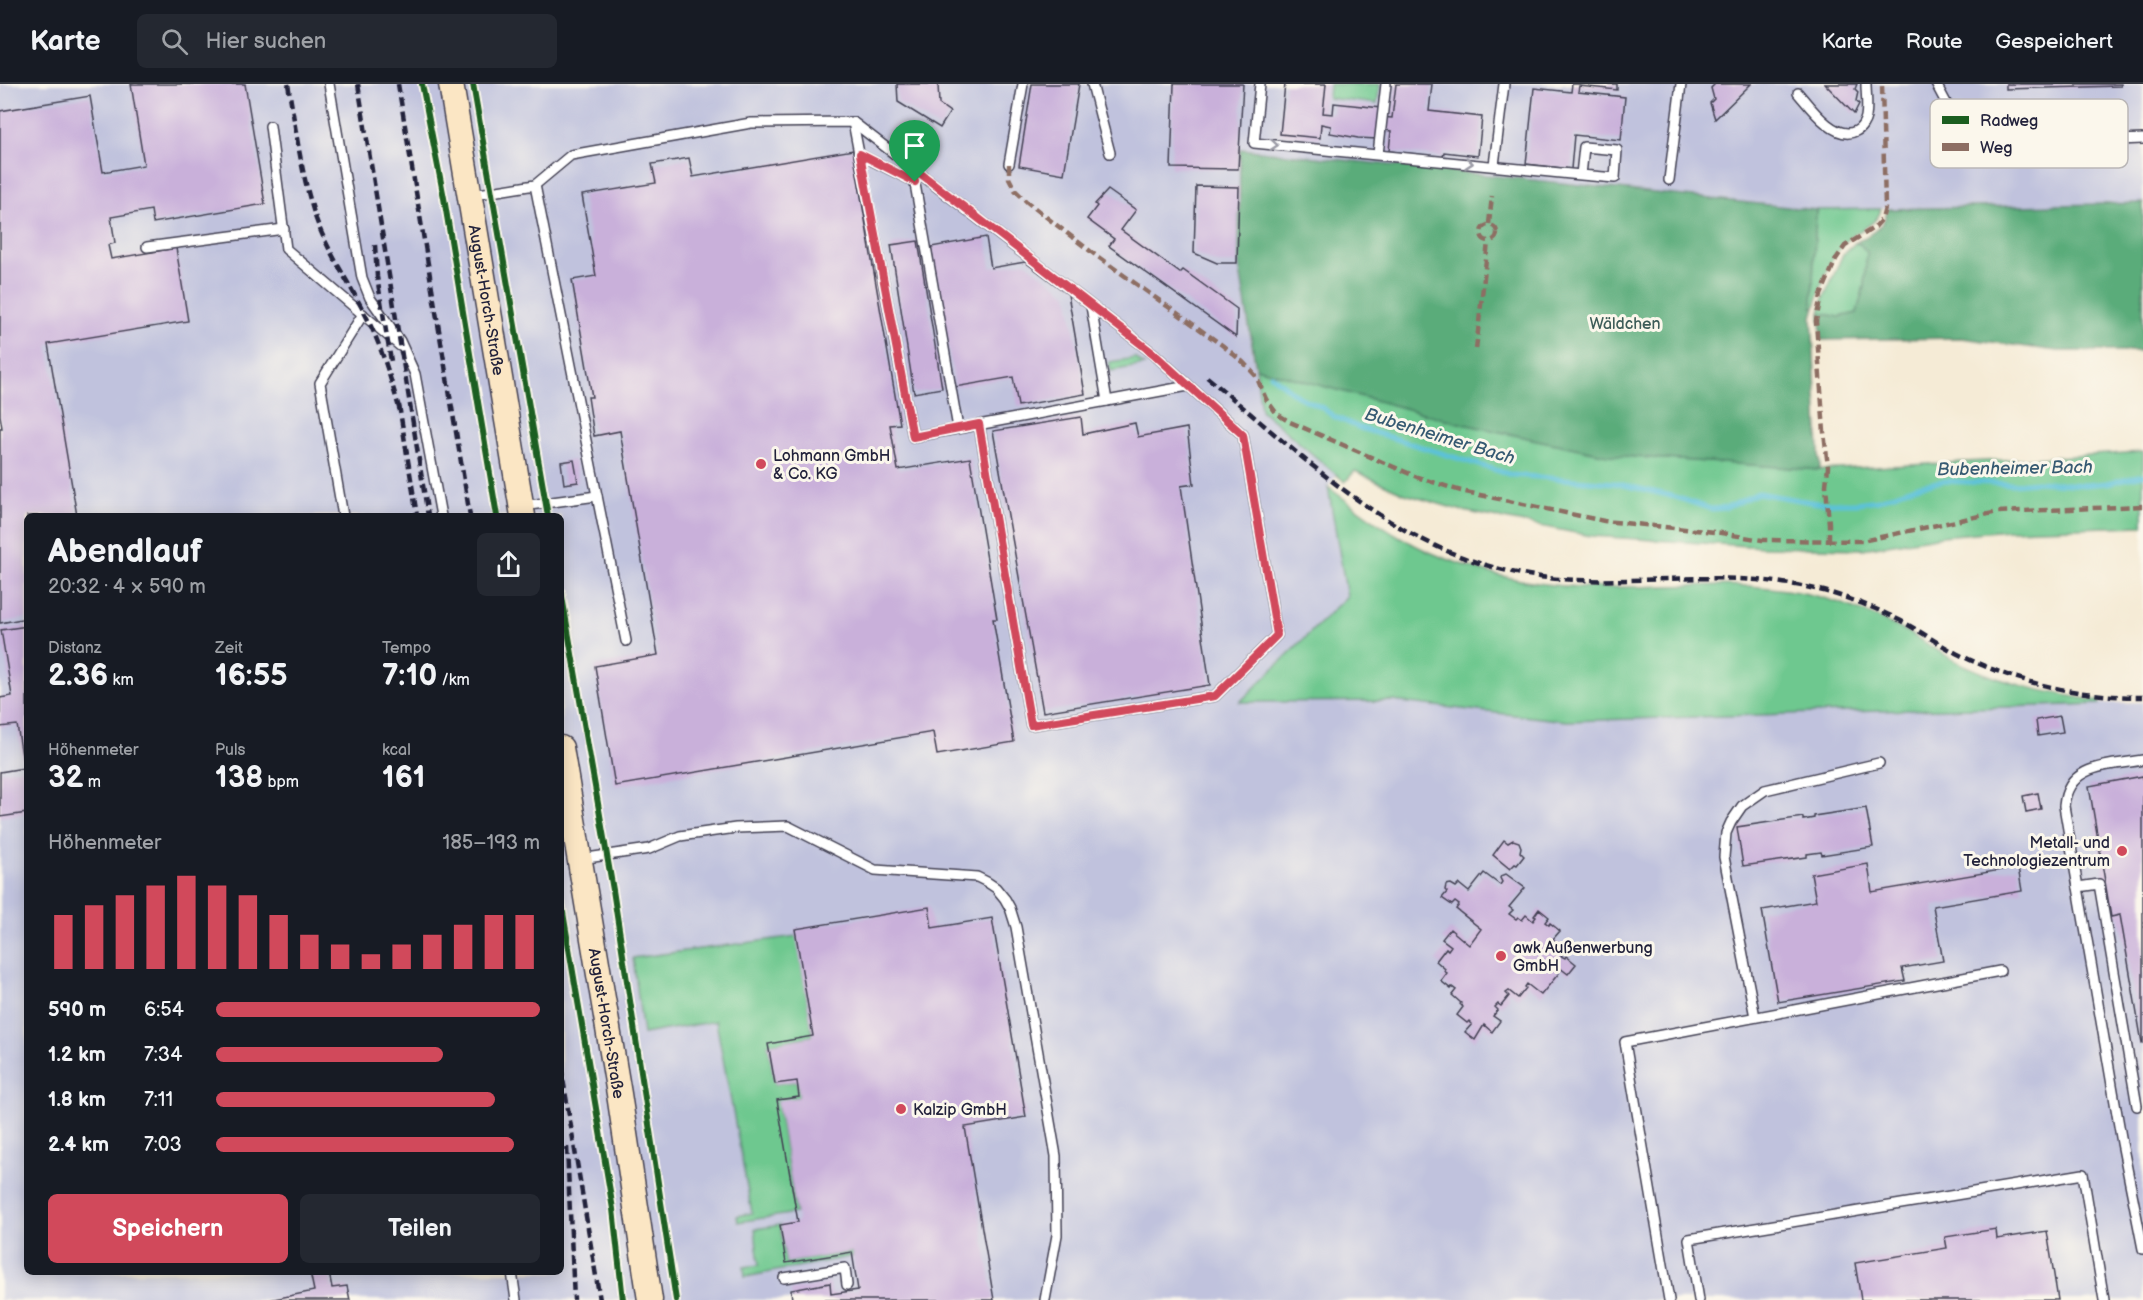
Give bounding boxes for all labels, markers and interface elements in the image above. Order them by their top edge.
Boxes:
search box [137,14,557,68]
text: Karte [30,25,101,58]
icon: search [158,25,191,58]
text: Hier suchen [206,28,326,55]
text: Karte [1821,29,1873,54]
text: Route [1906,29,1962,54]
text: Gespeichert [1995,29,2113,54]
legend [1930,99,2128,168]
text: Radweg [1980,112,2038,131]
pin [889,120,940,182]
icon: arrive [898,129,931,162]
one-way arrow [1270,138,1279,151]
text: Weg [1980,139,2012,158]
one-way arrow [1464,156,1473,169]
street label: August-Horch-Straße [464,224,508,378]
park label: Wäldchen [1589,315,1661,334]
water label: Bubenheimer Bach [1362,404,1518,469]
place label: Lohmann GmbH & Co. KG [773,447,890,484]
marker: Lohmann GmbH & Co. KG [754,457,768,471]
water label: Bubenheimer Bach [1937,457,2093,480]
text: Abendlauf [48,532,202,572]
button: share [477,533,540,596]
text: 20:32 · 4 × 590 m [48,575,206,599]
text: Distanz [48,639,102,658]
text: Zeit [215,639,243,658]
text: Tempo [382,639,431,658]
text: 2.36 [48,658,108,694]
text: 16:55 [215,658,288,694]
text: 7:10 [382,658,437,694]
text: km [108,671,134,690]
text: /km [437,671,470,690]
text: Höhenmeter [48,741,138,760]
text: Puls [215,741,245,760]
text: kcal [382,741,411,760]
text: 32 [48,760,84,796]
text: 138 [215,760,263,796]
text: 161 [382,760,425,796]
text: m [84,773,101,792]
text: bpm [263,773,299,792]
text: Höhenmeter [48,831,161,855]
text: 185–193 m [442,831,540,855]
place label: Metall- und Technologiezentrum [1963,834,2110,871]
marker: Metall- und Technologiezentrum [2115,844,2129,858]
place label: awk Außenwerbung GmbH [1513,939,1653,976]
street label: August-Horch-Straße [584,947,628,1101]
marker: awk Außenwerbung GmbH [1494,949,1508,963]
text: 590 m [48,998,106,1022]
text: 6:54 [144,998,184,1022]
text: 1.2 km [48,1043,106,1067]
text: 7:34 [144,1043,182,1067]
text: 1.8 km [48,1088,106,1112]
text: 7:11 [144,1088,173,1112]
place label: Kalzip GmbH [913,1101,1007,1120]
marker: Kalzip GmbH [894,1102,908,1116]
text: 2.4 km [48,1133,109,1157]
text: 7:03 [144,1133,182,1157]
button: Speichern [48,1194,288,1263]
button: Teilen [300,1194,540,1263]

